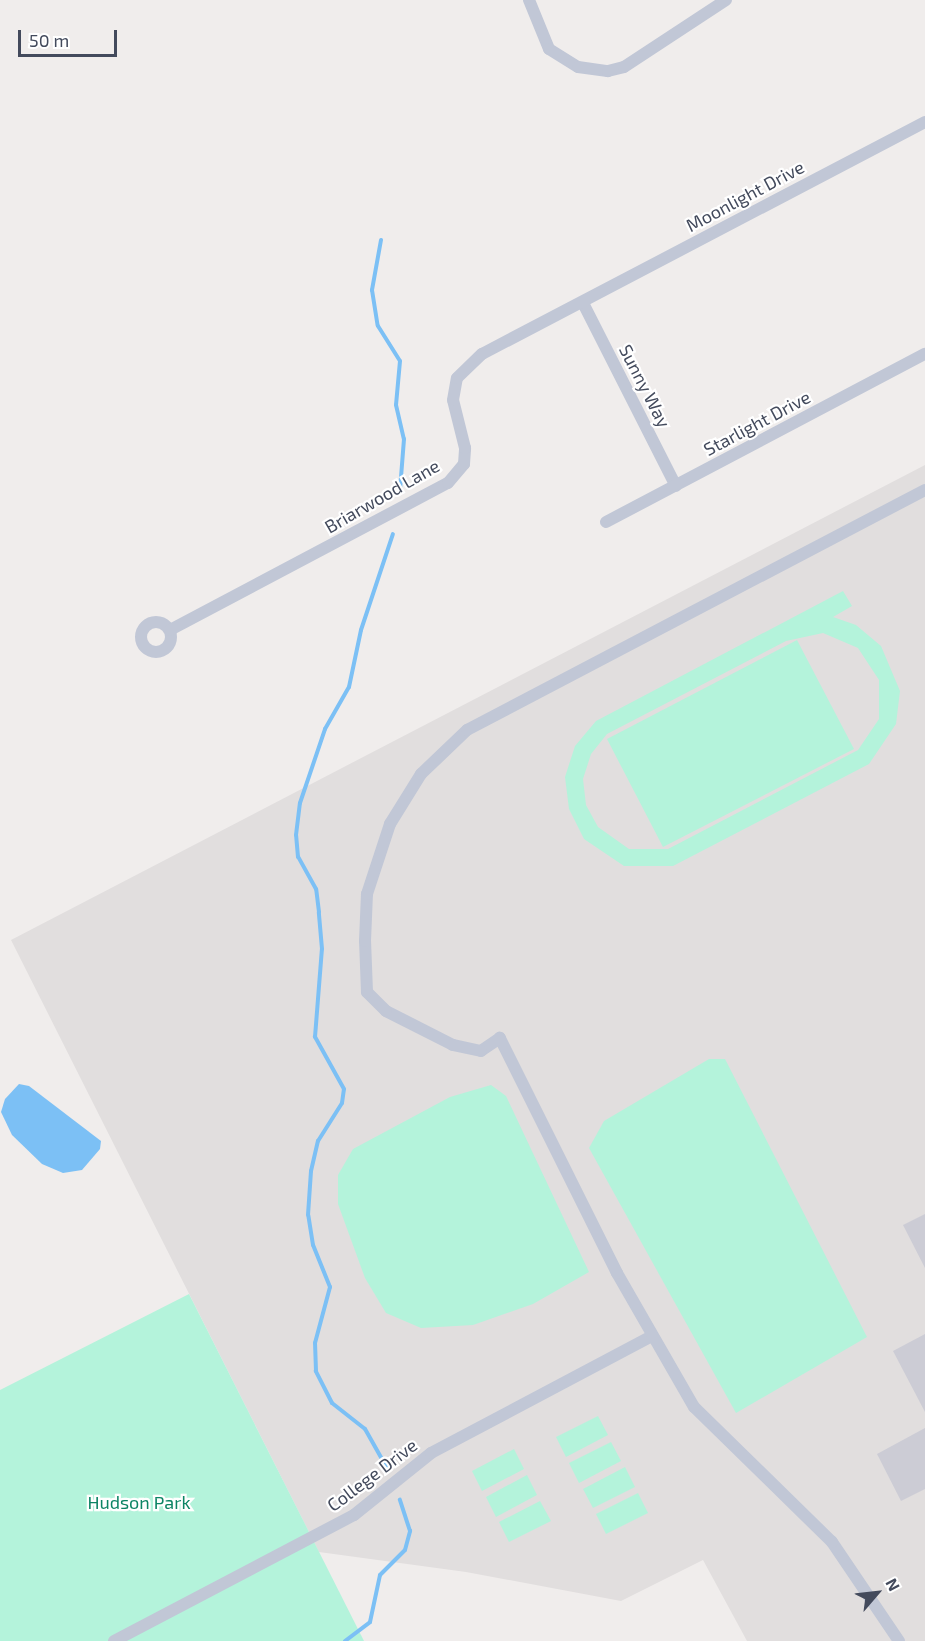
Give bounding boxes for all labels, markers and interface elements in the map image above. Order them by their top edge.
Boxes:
scale bar [21,18,120,56]
text: 50 m [29,29,69,51]
street label: Moonlight Drive [682,156,808,236]
street label: Sunny Way [615,341,675,431]
street label: Starlight Drive [700,386,814,460]
street label: Briarwood Lane [321,454,443,538]
street label: College Drive [323,1434,421,1516]
park label: Hudson Park [87,1491,191,1513]
north arrow [847,1563,907,1623]
text: N [882,1575,904,1594]

